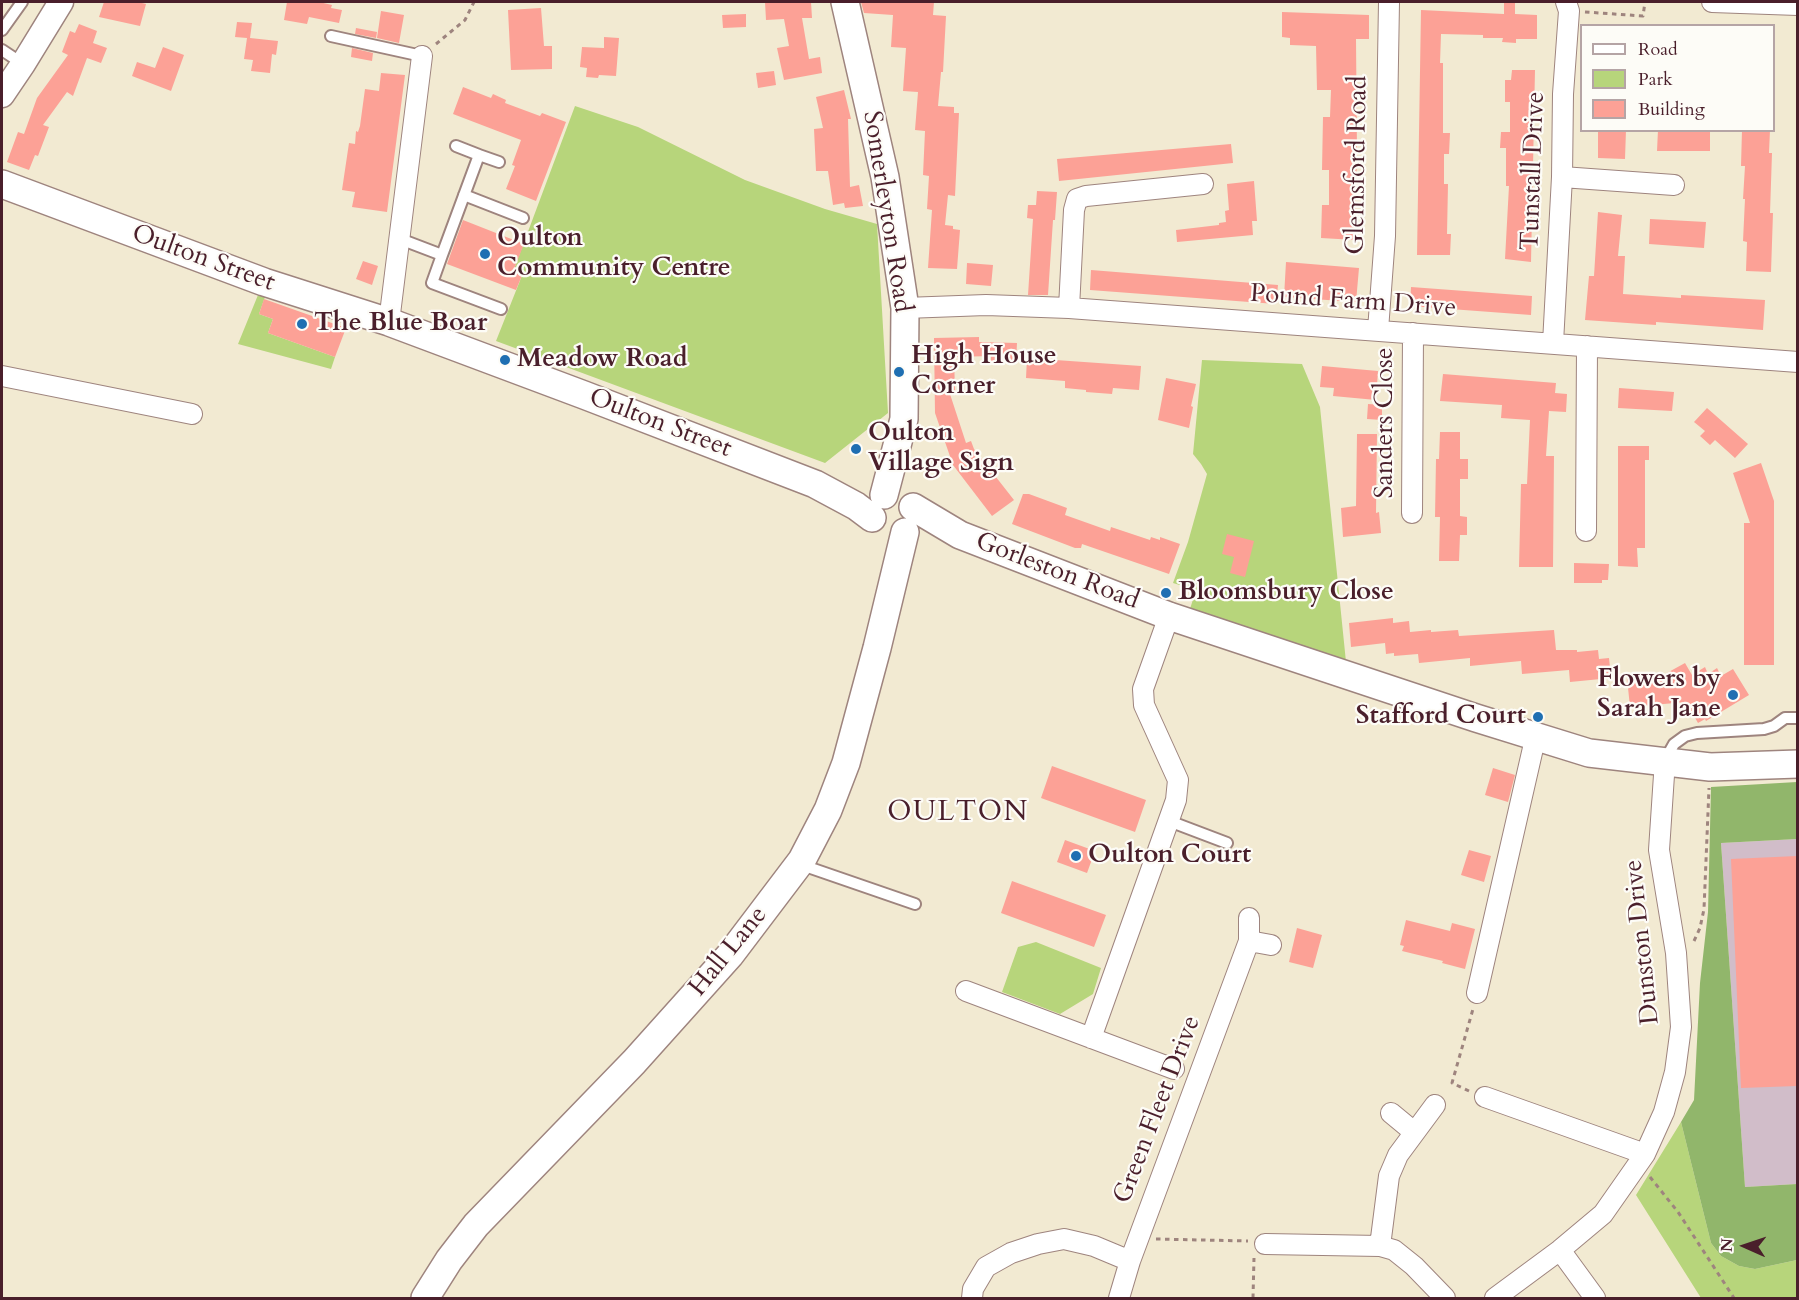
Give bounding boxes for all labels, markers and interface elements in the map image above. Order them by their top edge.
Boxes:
legend [1580,24,1775,132]
text: Road [1638,37,1678,62]
text: Park [1638,67,1673,92]
street label: Glemsford Road [1341,75,1375,255]
street label: Tunstall Drive [1516,91,1552,251]
text: Building [1638,97,1705,122]
street label: Somerleyton Road [855,109,917,315]
street label: Oulton Street [127,219,279,299]
place label: Oulton Community Centre [497,223,731,284]
marker: Oulton Community Centre [478,247,492,261]
street label: Pound Farm Drive [1249,279,1457,325]
place label: The Blue Boar [314,308,487,340]
marker: The Blue Boar [295,317,309,331]
place label: High House Corner [911,341,1057,402]
place label: Meadow Road [517,344,688,376]
street label: Sanders Close [1370,348,1402,498]
marker: Meadow Road [498,353,512,367]
marker: High House Corner [892,365,906,379]
street label: Oulton Street [584,383,736,465]
place label: Oulton Village Sign [868,418,1014,479]
marker: Oulton Village Sign [849,442,863,456]
street label: Gorleston Road [971,527,1143,617]
place label: Bloomsbury Close [1178,577,1394,609]
marker: Bloomsbury Close [1159,586,1173,600]
place label: Flowers by Sarah Jane [1597,664,1721,726]
marker: Flowers by Sarah Jane [1726,688,1740,702]
place label: Stafford Court [1356,701,1526,733]
marker: Stafford Court [1531,710,1545,724]
district label: OULTON [887,797,1029,831]
place label: Oulton Court [1088,840,1251,872]
marker: Oulton Court [1069,849,1083,863]
street label: Dunston Drive [1619,858,1667,1026]
street label: Hall Lane [683,901,775,1003]
street label: Green Fleet Drive [1108,1012,1208,1208]
north arrow [1715,1216,1775,1276]
text: N [1716,1238,1738,1253]

